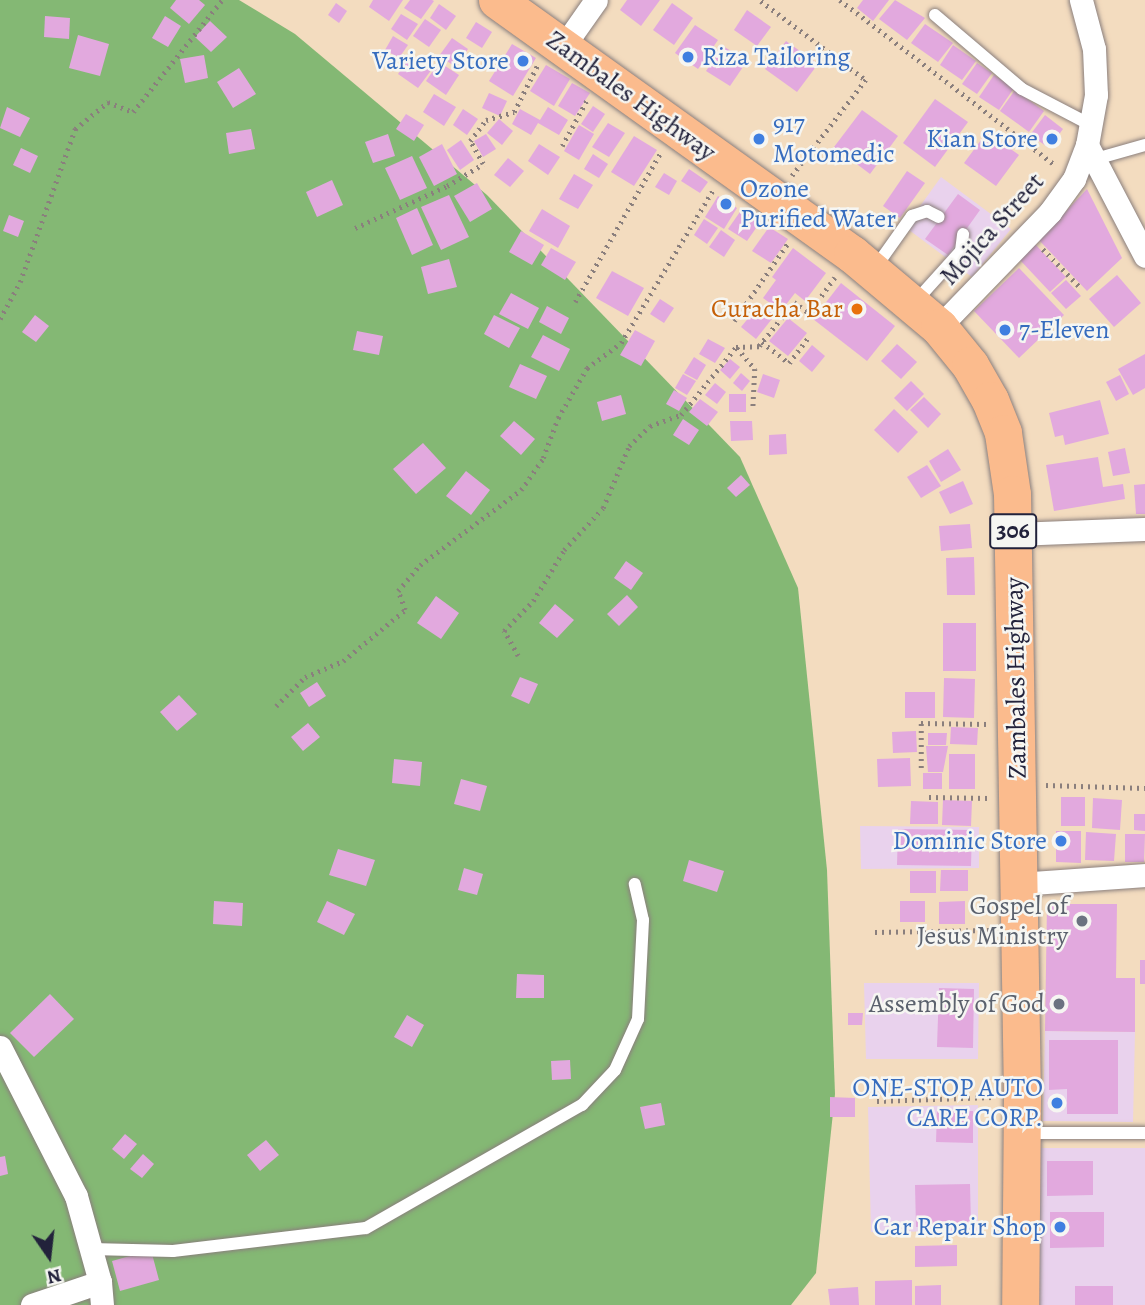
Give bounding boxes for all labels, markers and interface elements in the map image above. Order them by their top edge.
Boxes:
street label: Zambales Highway [540,24,722,168]
place label: Riza Tailoring [702,41,850,73]
place label: Variety Store [372,45,509,77]
marker: Riza Tailoring [680,49,696,65]
marker: Variety Store [515,53,531,69]
place label: 917 Motomedic [773,108,895,170]
place label: Kian Store [926,123,1038,155]
marker: 917 Motomedic [751,131,767,147]
marker: Kian Store [1044,131,1060,147]
street label: Mojica Street [933,166,1051,292]
place label: Ozone Purified Water [740,173,896,234]
marker: Ozone Purified Water [718,196,734,212]
place label: Curacha Bar [711,293,843,325]
marker: Curacha Bar [849,301,865,317]
place label: 7-Eleven [1019,314,1109,346]
marker: 7-Eleven [997,322,1013,338]
road number: 306 [988,510,1038,552]
street label: Zambales Highway [999,577,1033,779]
place label: Dominic Store [892,825,1047,857]
marker: Dominic Store [1053,833,1069,849]
place label: Gospel of Jesus Ministry [917,890,1068,951]
marker: Gospel of Jesus Ministry [1074,913,1090,929]
place label: Assembly of God [869,988,1045,1020]
marker: Assembly of God [1051,996,1067,1012]
place label: ONE-STOP AUTO CARE CORP. [852,1072,1043,1134]
marker: ONE-STOP AUTO CARE CORP. [1049,1095,1065,1111]
place label: Car Repair Shop [873,1211,1046,1243]
marker: Car Repair Shop [1052,1219,1068,1235]
north arrow [14,1221,84,1291]
text: N [44,1262,64,1291]

